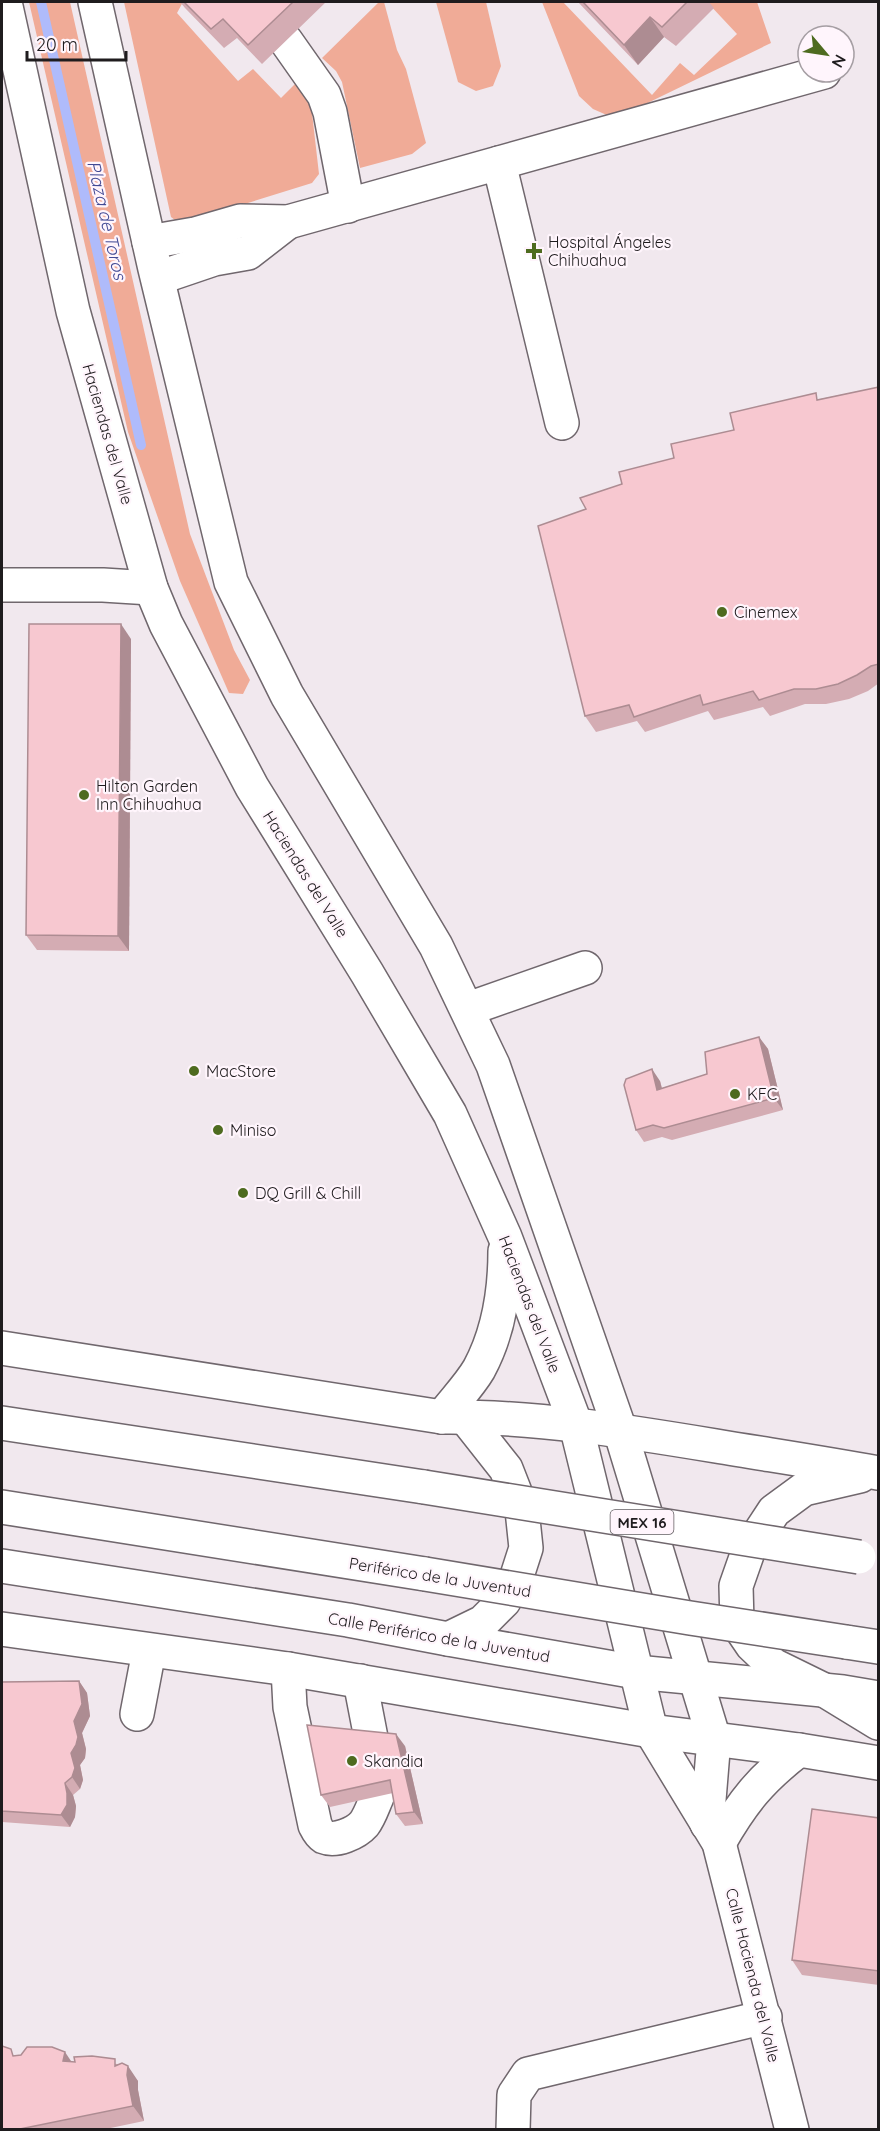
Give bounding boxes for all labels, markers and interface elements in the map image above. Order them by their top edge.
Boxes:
scale bar [27,24,126,62]
north arrow [796,24,856,84]
text: 20 m [36,33,78,56]
text: N [828,51,851,71]
water label: Plaza de Toros [82,158,132,283]
place label: Hospital Ángeles Chihuahua [548,232,671,270]
marker: Hospital Ángeles Chihuahua [525,242,543,260]
street label: Haciendas del Valle [78,361,138,507]
place label: Cinemex [734,602,798,622]
marker: Cinemex [715,605,729,619]
place label: Hilton Garden Inn Chihuahua [96,776,202,814]
marker: Hilton Garden Inn Chihuahua [77,788,91,802]
street label: Haciendas del Valle [259,807,353,941]
place label: MacStore [206,1061,276,1081]
marker: MacStore [187,1064,201,1078]
place label: KFC [747,1084,777,1104]
marker: KFC [728,1087,742,1101]
place label: Miniso [230,1120,277,1140]
marker: Miniso [211,1123,225,1137]
place label: DQ Grill & Chill [255,1183,361,1203]
marker: DQ Grill & Chill [236,1186,250,1200]
street label: Haciendas del Valle [495,1232,565,1376]
road number: MEX 16 [610,1510,674,1534]
street label: Periférico de la Juventud [348,1553,532,1601]
street label: Calle Periférico de la Juventud [327,1608,551,1666]
place label: Skandia [364,1751,423,1771]
marker: Skandia [345,1754,359,1768]
street label: Calle Hacienda del Valle [722,1886,784,2064]

